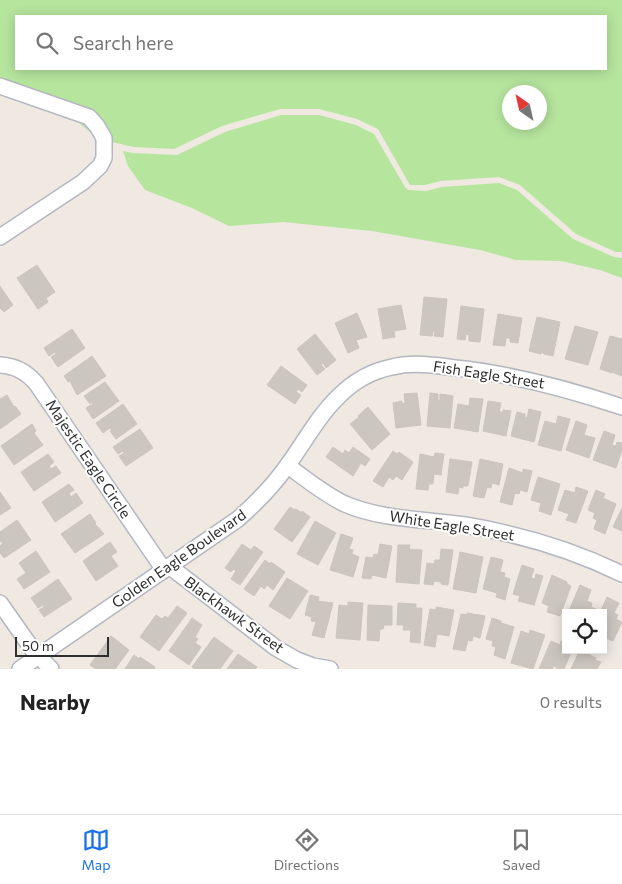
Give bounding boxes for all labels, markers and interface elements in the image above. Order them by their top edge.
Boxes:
search box [15,15,607,70]
icon: search [33,29,61,57]
text: Search here [73,31,173,54]
north arrow [502,85,547,130]
street label: Fish Eagle Street [432,356,546,392]
street label: Majestic Eagle Circle [42,396,135,521]
street label: Golden Eagle Boulevard [108,505,249,611]
street label: White Eagle Street [388,506,516,544]
street label: Blackhawk Street [181,572,288,656]
map controls [562,609,607,654]
button: locate [562,609,607,654]
scale bar [15,634,109,657]
text: 50 m [22,637,54,654]
text: Nearby [20,689,90,714]
text: 0 results [540,692,602,711]
tab: Map [82,826,110,873]
tab: Directions [274,826,339,873]
tab: Saved [503,826,540,873]

